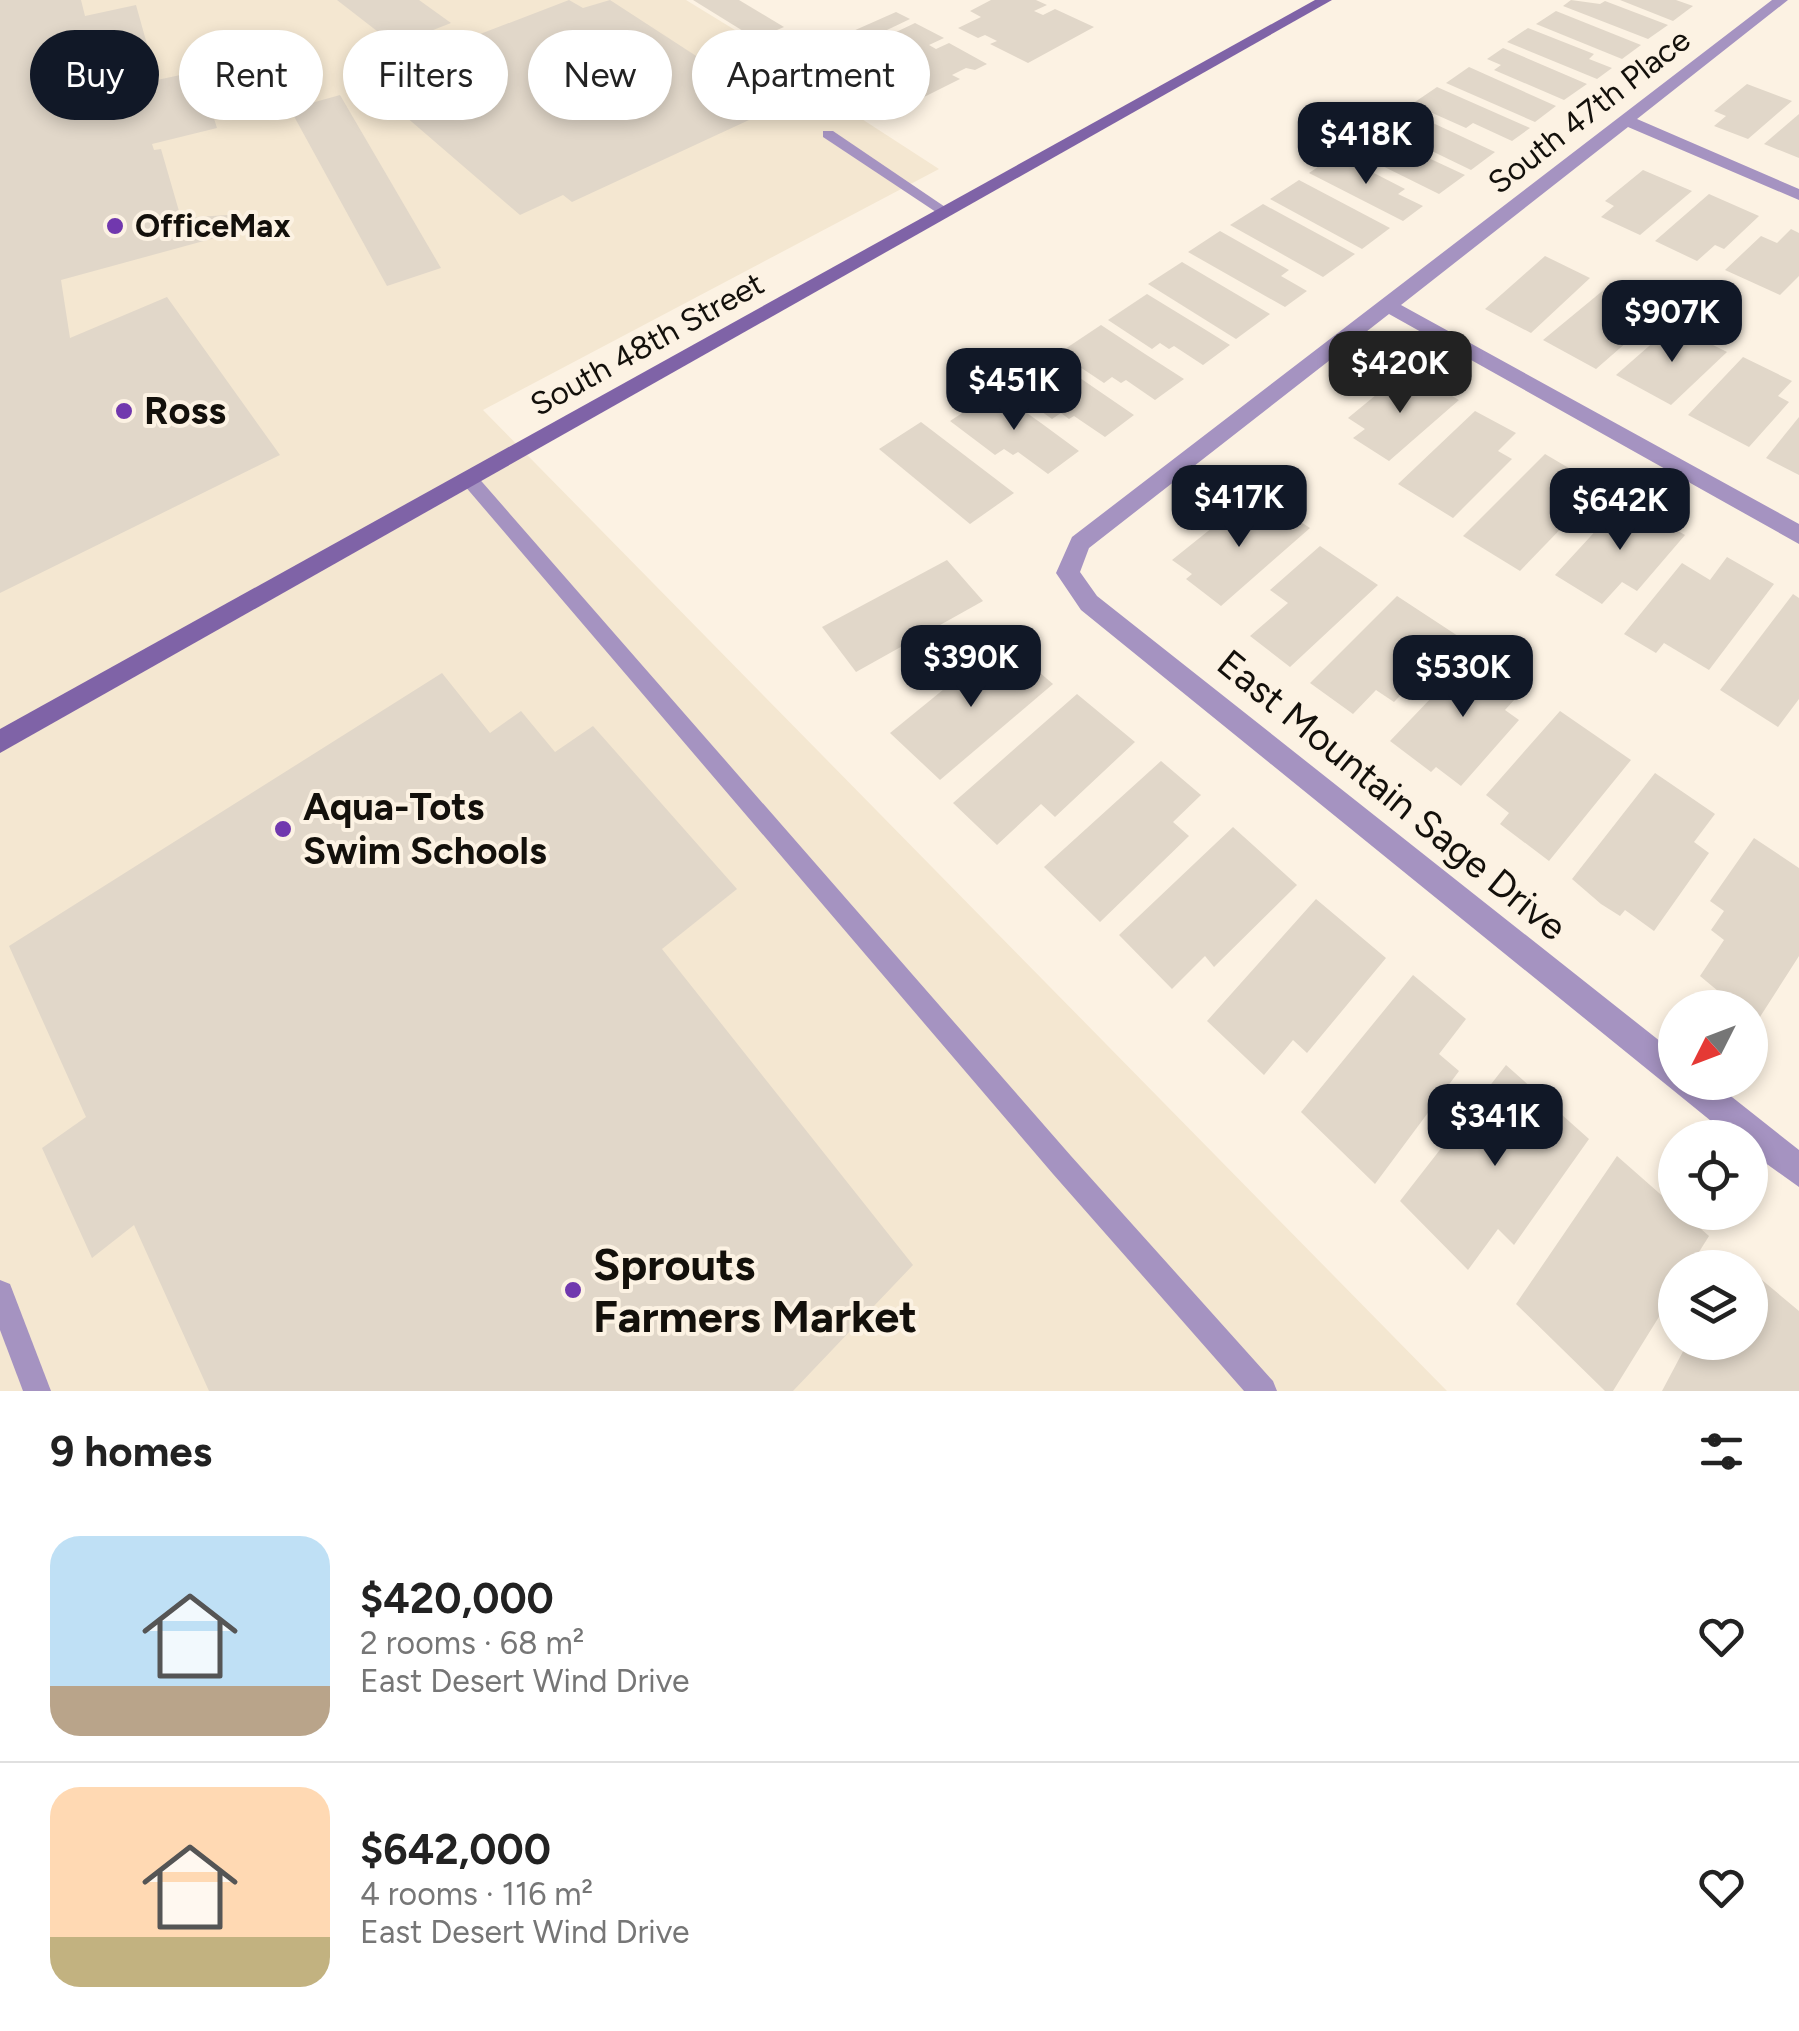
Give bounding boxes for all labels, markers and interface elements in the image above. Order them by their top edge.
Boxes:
street label: South 47th Place [1481,20,1697,202]
chip: Buy [30,30,159,120]
chip: Rent [179,30,323,120]
chip: Filters [343,30,508,120]
chip: New [528,30,672,120]
chip: Apartment [692,30,930,120]
pin: $418K [1296,102,1436,187]
text: $418K [1320,115,1412,153]
place label: OfficeMax [135,207,291,245]
marker: OfficeMax [104,215,126,237]
street label: South 48th Street [524,264,770,424]
pin: $907K [1602,280,1742,365]
text: $907K [1624,293,1720,331]
pin: $420K [1330,331,1470,416]
text: $420K [1351,344,1449,382]
pin: $451K [944,348,1084,433]
text: $451K [968,361,1060,399]
place label: Ross [144,388,226,434]
marker: Ross [113,400,135,422]
pin: $417K [1169,465,1309,550]
pin: $642K [1550,468,1690,553]
text: $417K [1194,478,1284,516]
text: $642K [1572,481,1668,519]
pin: $390K [901,625,1041,710]
pin: $530K [1393,635,1533,720]
text: $390K [923,638,1019,676]
street label: East Mountain Sage Drive [1208,640,1576,950]
text: $530K [1415,648,1511,686]
place label: Aqua-Tots Swim Schools [303,784,547,874]
marker: Aqua-Tots Swim Schools [272,818,294,840]
north arrow [1658,990,1768,1100]
map controls [1658,990,1768,1360]
pin: $341K [1425,1084,1565,1169]
text: $341K [1450,1097,1540,1135]
button: locate [1658,1120,1768,1230]
place label: Sprouts Farmers Market [593,1237,917,1343]
button: layers [1658,1250,1768,1360]
marker: Sprouts Farmers Market [562,1279,584,1301]
icon: filters [1694,1424,1749,1479]
text: 9 homes [50,1426,212,1477]
text: $420,000 [360,1573,554,1624]
icon: home [130,1576,250,1696]
icon: heart [1694,1609,1749,1664]
text: 2 rooms · 68 m² [360,1624,584,1662]
text: East Desert Wind Drive [360,1662,690,1700]
text: $642,000 [360,1824,551,1875]
icon: home [130,1827,250,1947]
icon: heart [1694,1860,1749,1915]
text: 4 rooms · 116 m² [360,1875,593,1913]
text: East Desert Wind Drive [360,1913,690,1951]

